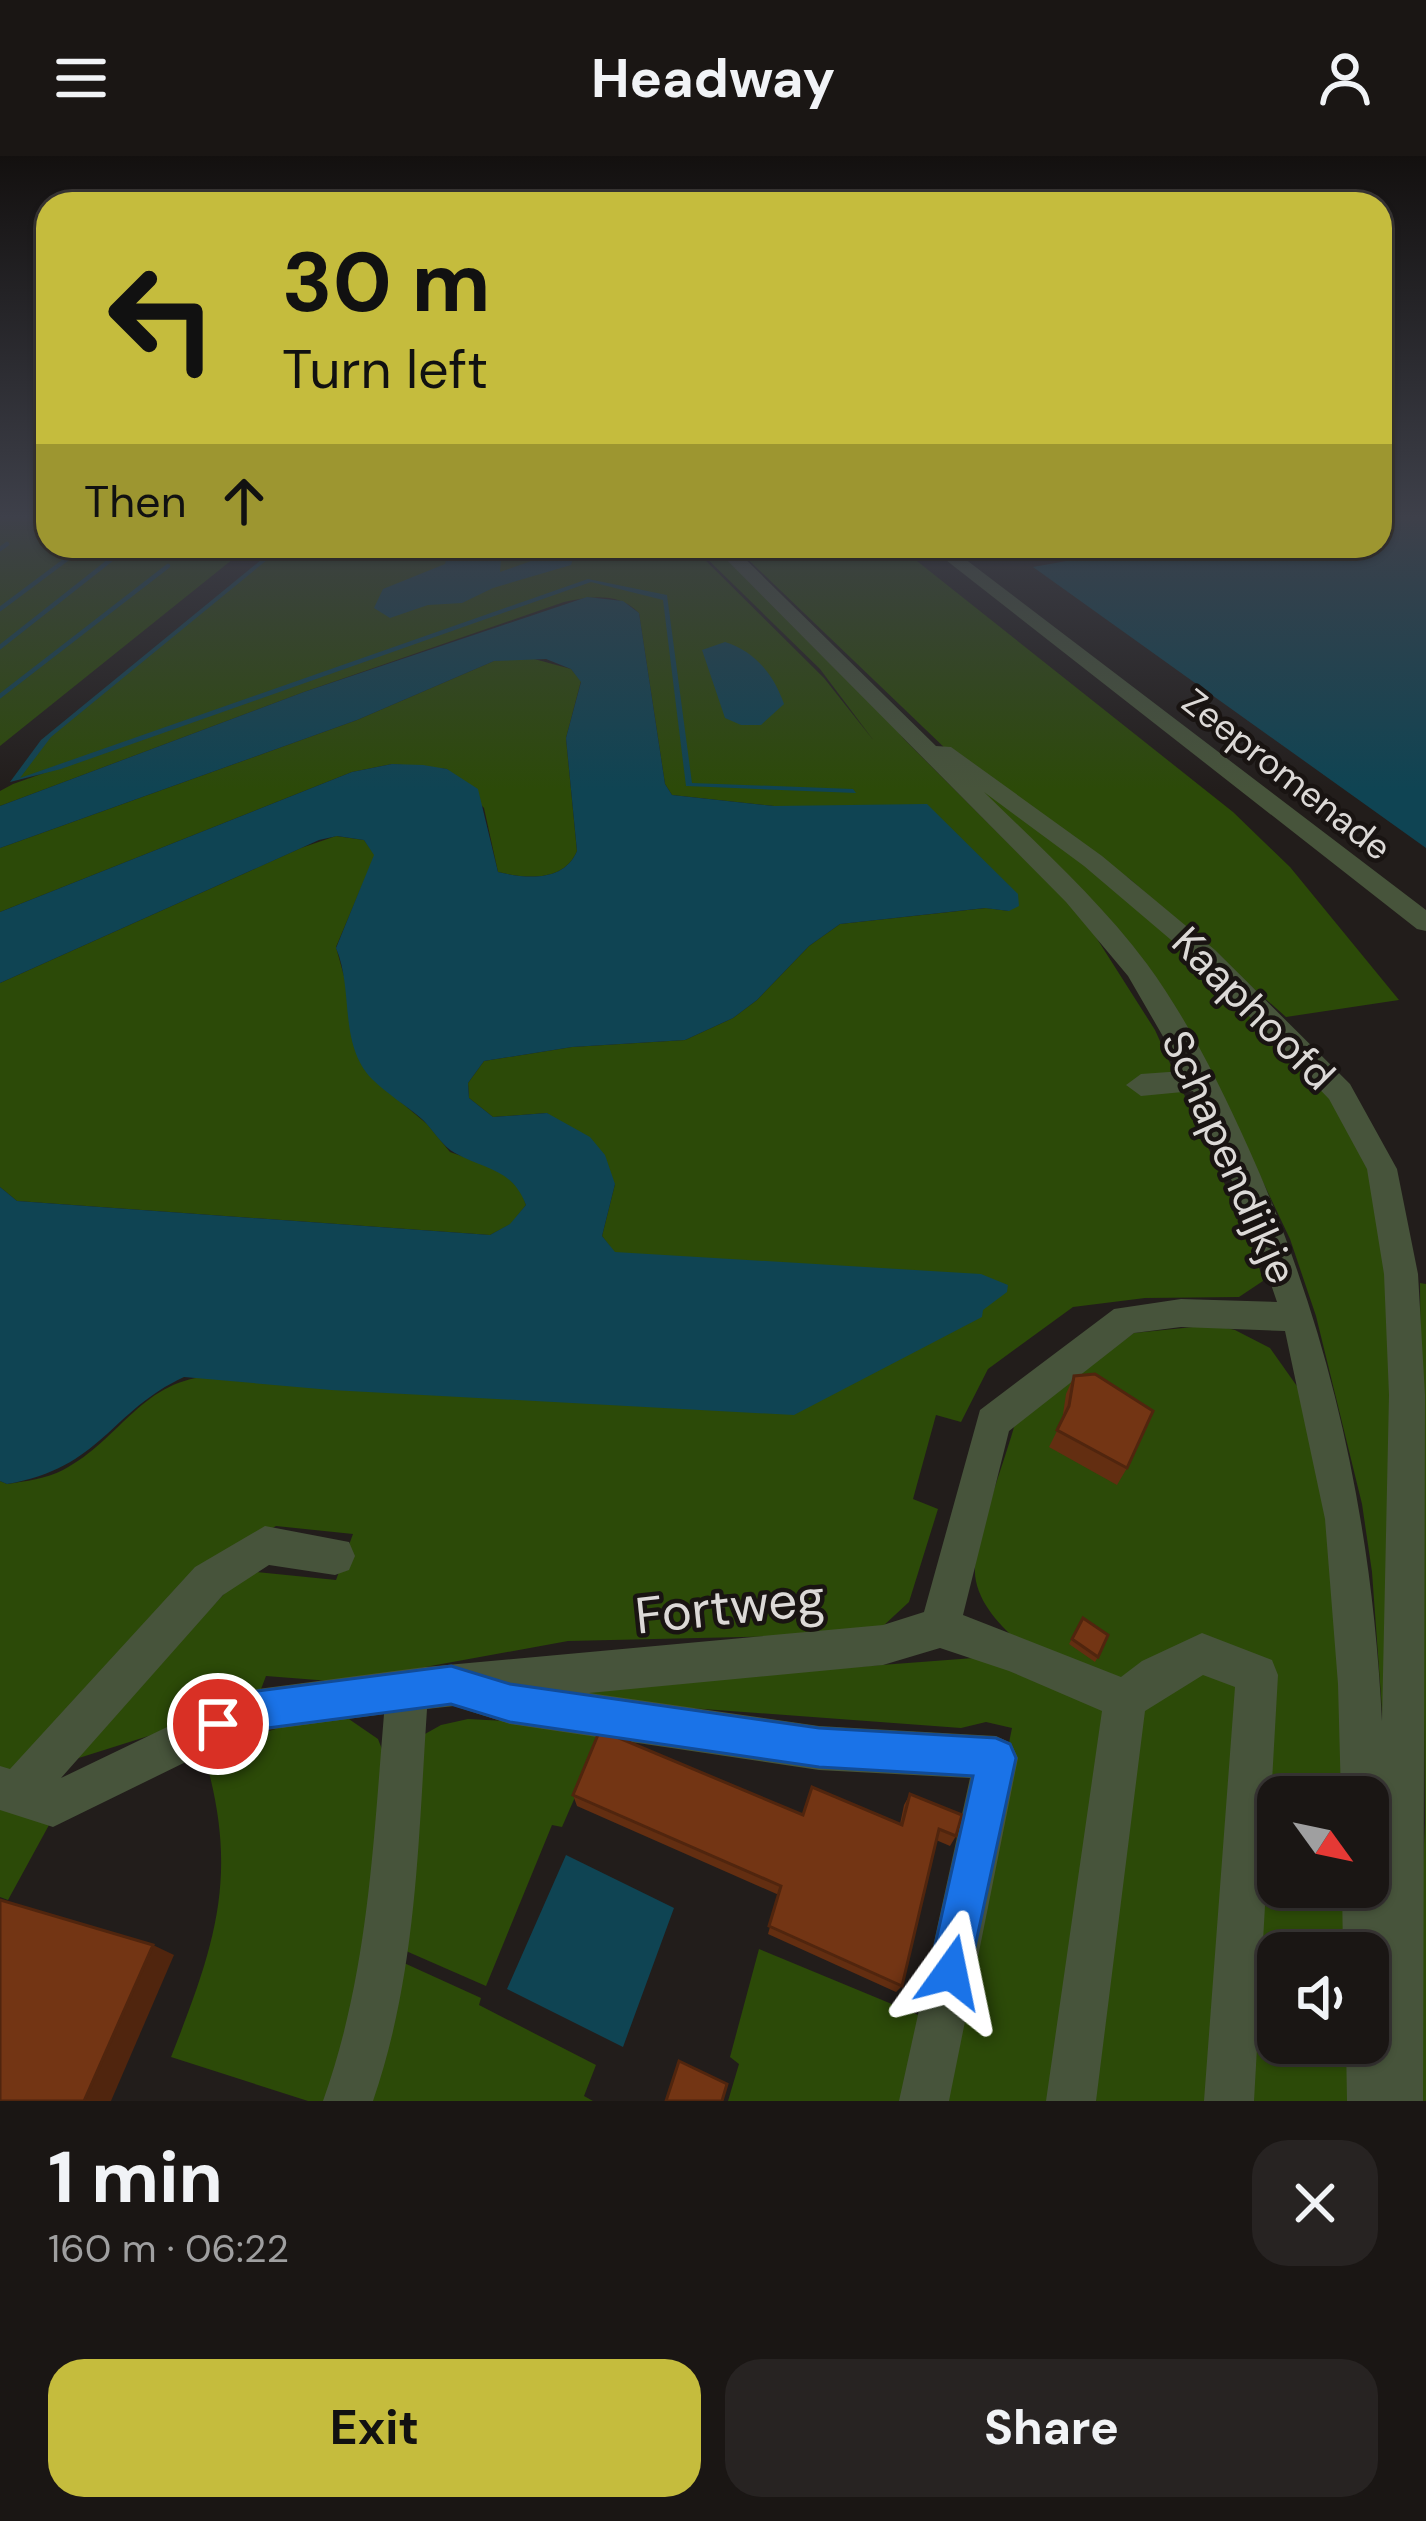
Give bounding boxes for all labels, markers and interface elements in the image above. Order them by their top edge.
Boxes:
text: Headway [591,43,835,114]
icon: menu [48,45,114,111]
icon: person [1312,45,1378,111]
text: 30 m [282,228,491,337]
icon: left [84,240,240,396]
text: Turn left [282,334,488,405]
icon: ahead [211,468,277,534]
text: Then [84,472,187,531]
street label: Zeepromenade [1173,678,1401,871]
street label: Kaaphoofd [1160,915,1347,1102]
street label: Schapendijkje [1149,1022,1310,1292]
street label: Fortweg [632,1563,828,1650]
pin [167,1673,269,1775]
icon: arrive [185,1691,251,1757]
north arrow [1257,1776,1389,1908]
map controls [1257,1776,1389,2064]
position arrow [888,1909,1014,2035]
button: sound [1257,1932,1389,2064]
text: 1 min [48,2131,223,2224]
button: close [1252,2140,1378,2266]
text: 160 m · 06:22 [48,2223,289,2274]
button: Exit [48,2359,701,2497]
button: Share [725,2359,1378,2497]

